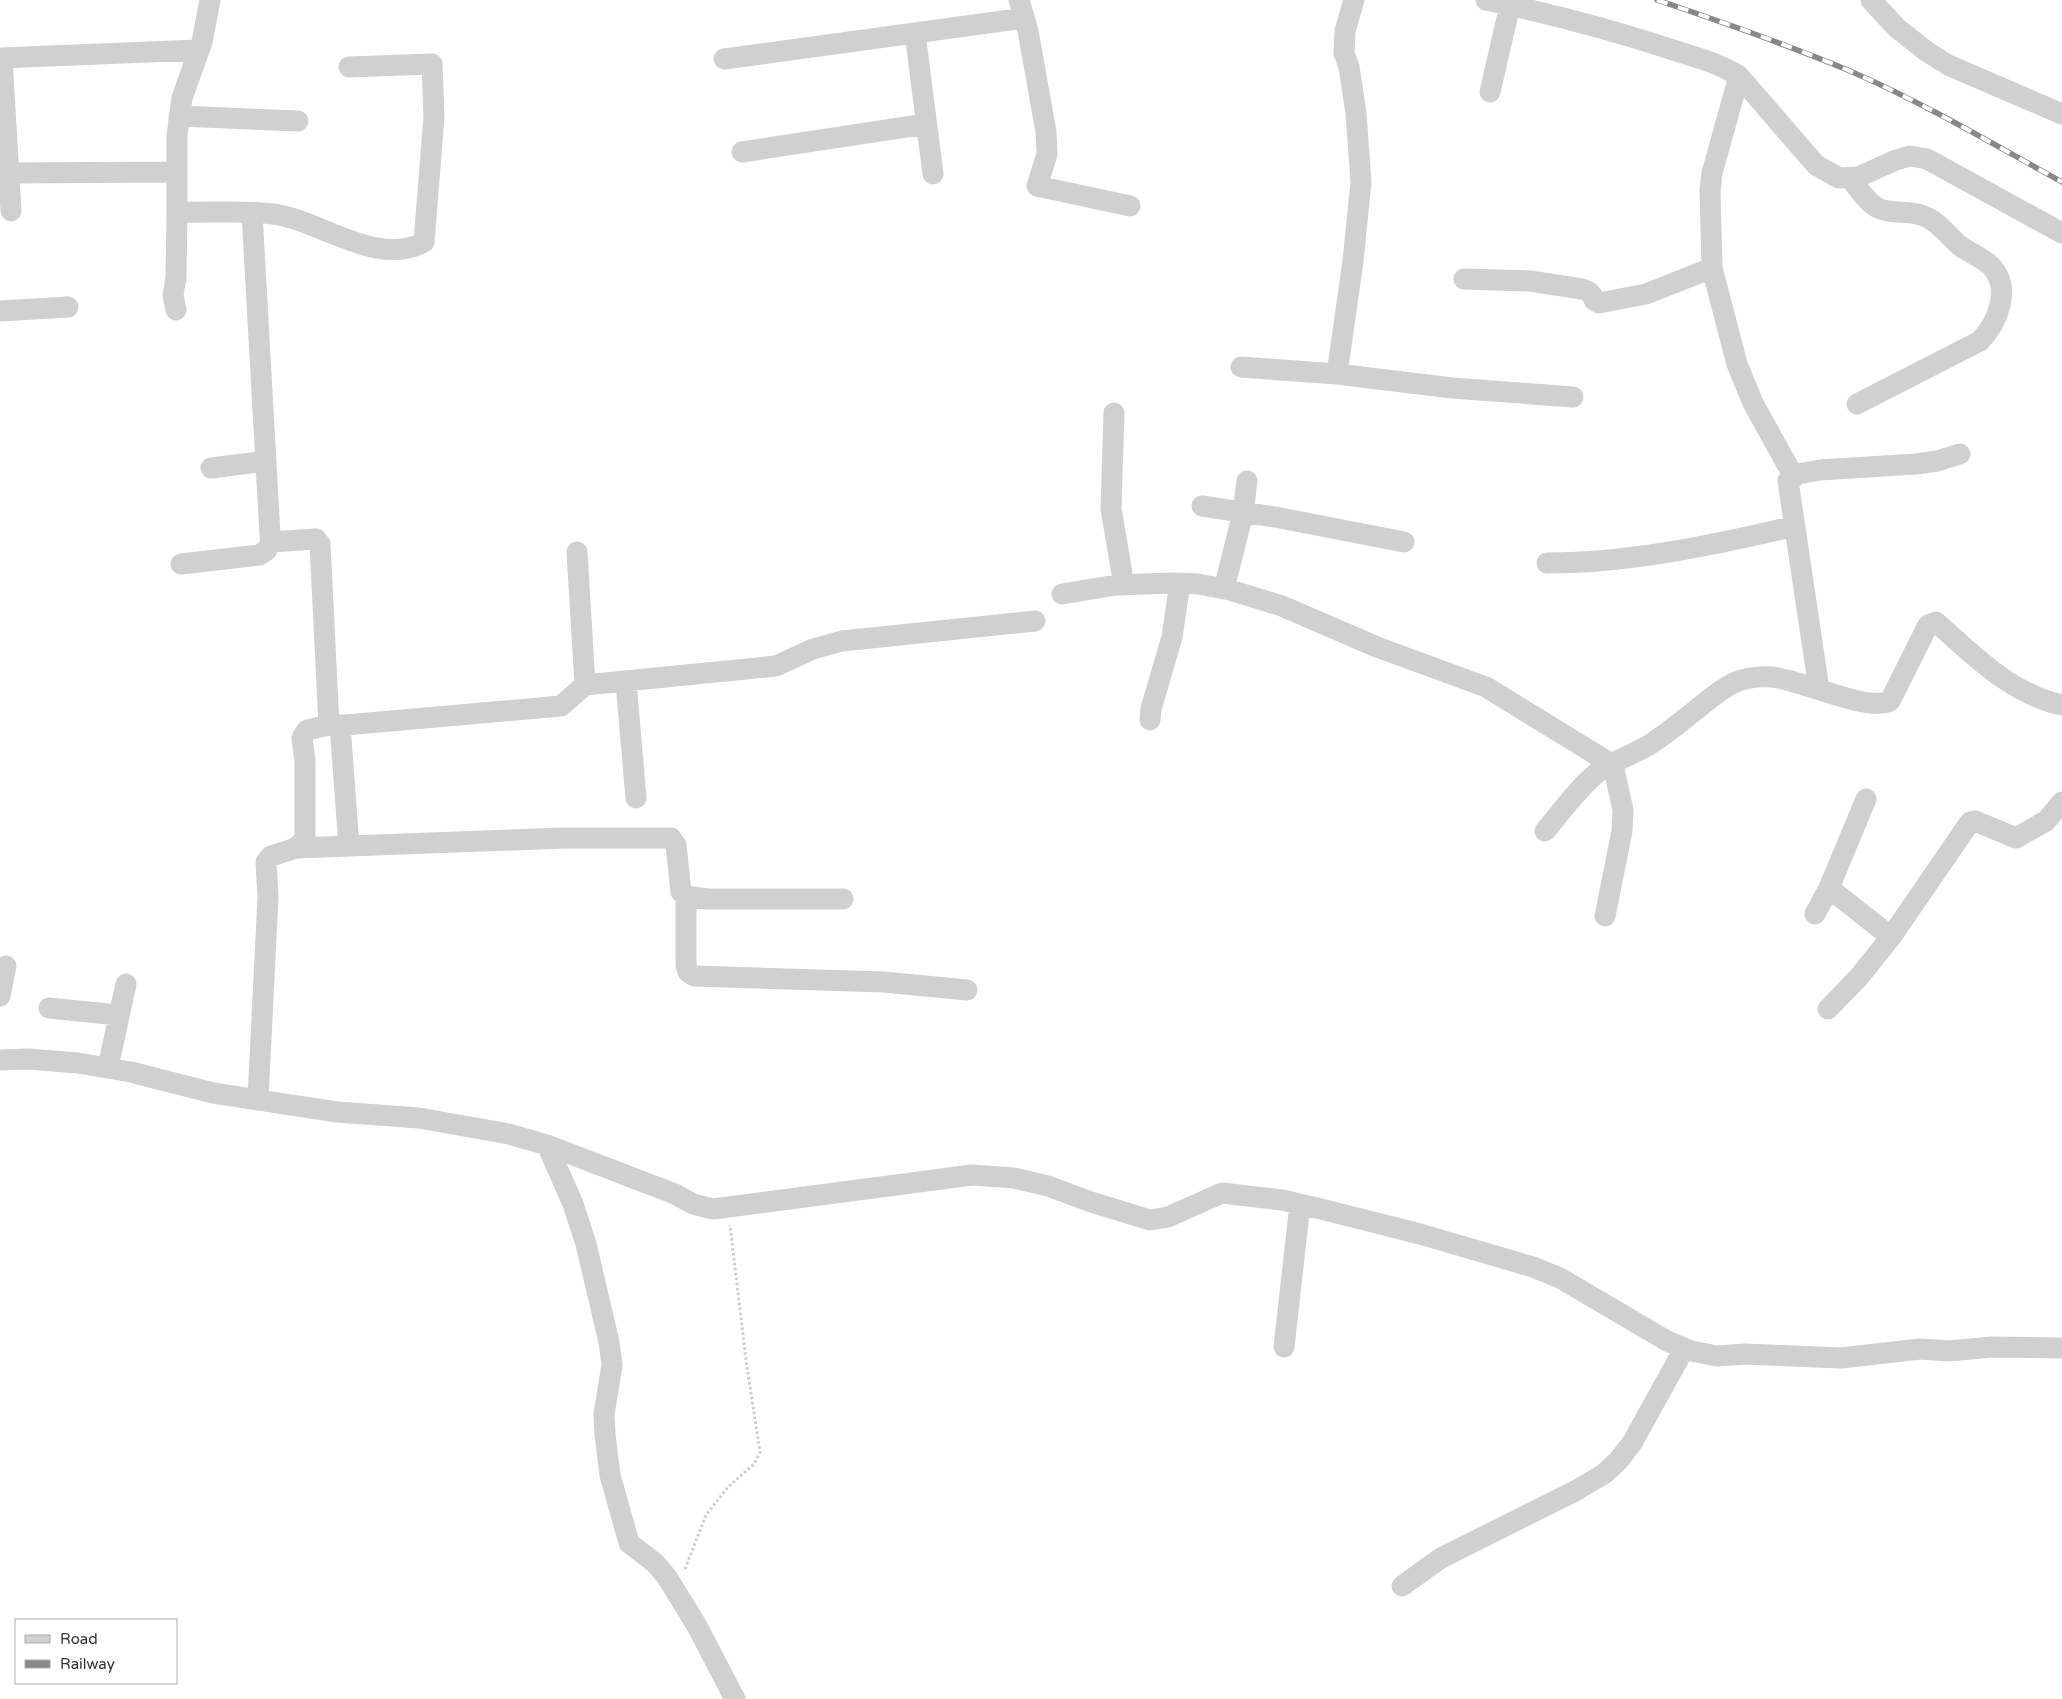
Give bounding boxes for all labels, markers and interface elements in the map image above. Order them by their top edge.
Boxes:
legend [15,1619,178,1684]
text: Road [60,1630,98,1648]
text: Railway [60,1655,115,1673]

